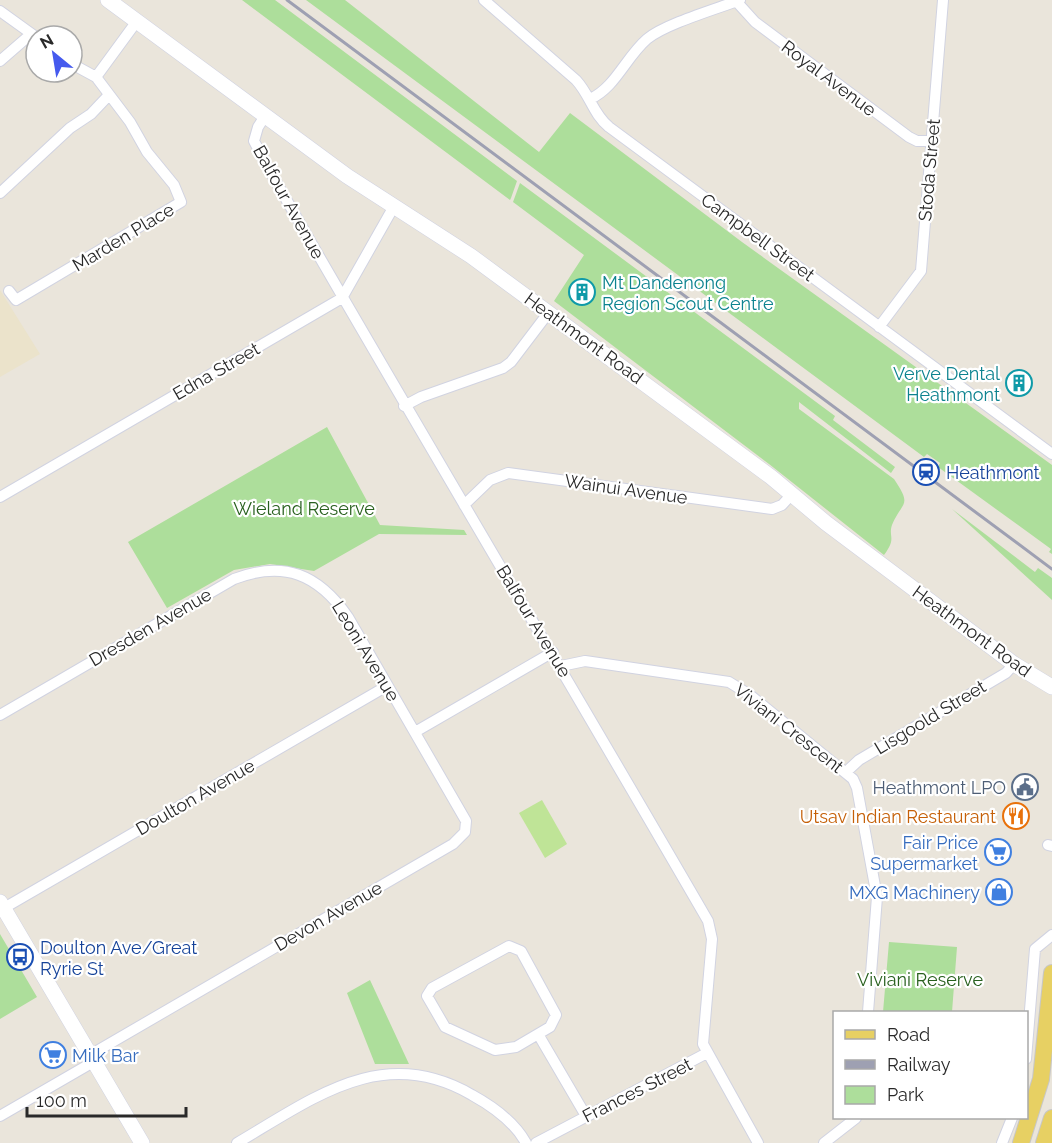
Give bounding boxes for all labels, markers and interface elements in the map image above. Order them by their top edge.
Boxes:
north arrow [24,24,84,84]
text: N [37,30,57,53]
street label: Royal Avenue [778,36,881,121]
street label: Stoda Street [914,118,944,222]
street label: Balfour Avenue [249,141,329,263]
street label: Campbell Street [697,189,819,285]
street label: Marden Place [68,198,178,276]
place label: Mt Dandenong Region Scout Centre [602,272,774,314]
building icon: Mt Dandenong Region Scout Centre [567,277,597,307]
street label: Heathmont Road [521,288,647,388]
street label: Edna Street [169,338,263,404]
place label: Verve Dental Heathmont [893,363,1000,405]
building icon: Verve Dental Heathmont [1004,368,1034,398]
station icon: Heathmont [911,457,941,487]
place label: Heathmont [946,462,1040,483]
street label: Wainui Avenue [563,470,689,508]
park label: Wieland Reserve [233,498,375,519]
street label: Balfour Avenue [492,561,576,681]
street label: Heathmont Road [909,581,1035,681]
street label: Dresden Avenue [85,583,215,670]
street label: Leoni Avenue [328,597,404,705]
street label: Lisgoold Street [870,675,990,759]
street label: Viviani Crescent [730,679,848,777]
street label: Doulton Avenue [132,754,258,839]
public building icon: Heathmont LPO [1010,772,1040,802]
place label: Heathmont LPO [873,777,1006,798]
restaurant icon: Utsav Indian Restaurant [1001,801,1031,831]
place label: Utsav Indian Restaurant [800,806,996,827]
place label: Fair Price Supermarket [870,832,978,874]
supermarket icon: Fair Price Supermarket [983,837,1013,867]
street label: Devon Avenue [270,876,386,955]
shop icon: MXG Machinery [984,877,1014,907]
place label: MXG Machinery [849,882,980,903]
place label: Doulton Ave/Great Ryrie St [40,937,197,979]
bus stop icon: Doulton Ave/Great Ryrie St [5,942,35,972]
park label: Viviani Reserve [857,969,983,990]
legend [833,1011,1028,1119]
text: Road [887,1024,930,1045]
supermarket icon: Milk Bar [38,1040,68,1070]
place label: Milk Bar [72,1045,140,1066]
street label: Frances Street [579,1053,695,1127]
text: Railway [887,1054,951,1075]
scale bar [27,1080,186,1118]
text: Park [887,1084,924,1105]
text: 100 m [36,1090,87,1111]

